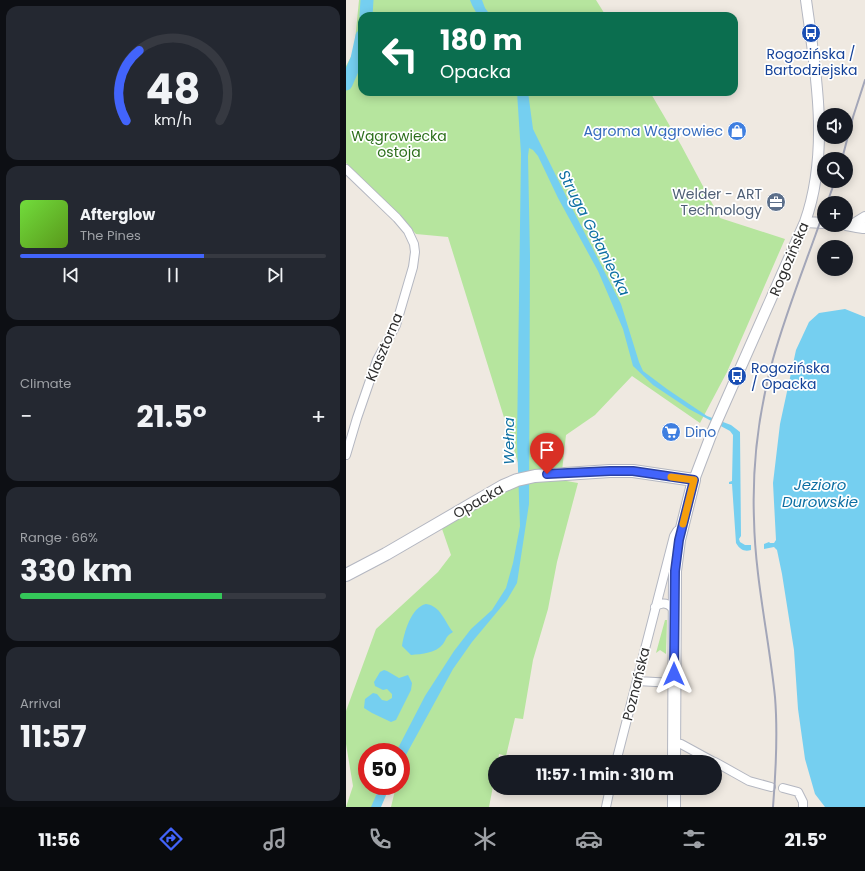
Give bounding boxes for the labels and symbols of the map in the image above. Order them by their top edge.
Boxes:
bus stop icon: Rogozińska / Bartodziejska [800,22,822,44]
place label: Rogozińska / Bartodziejska [765,44,857,80]
shop icon: Agroma Wągrowiec [726,120,748,142]
place label: Agroma Wągrowiec [583,121,723,141]
park label: Wągrowiecka ostoja [351,126,447,162]
water label: Struga Gołaniecka [554,166,635,299]
place label: Welder - ART Technology [672,184,762,220]
office icon: Welder - ART Technology [765,191,787,213]
street label: Rogozińska [764,219,814,299]
street label: Klasztorna [361,310,407,384]
place label: Rogozińska / Opacka [751,358,830,394]
bus stop icon: Rogozińska / Opacka [726,365,748,387]
water label: Wełna [498,417,519,465]
supermarket icon: Dino [660,421,682,443]
place label: Dino [685,422,716,442]
pin [530,433,564,474]
water label: Jezioro Durowskie [782,474,858,512]
street label: Opacka [449,479,507,523]
street label: Poznańska [617,645,655,723]
position arrow [653,653,695,695]
speed limit sign: 50 [358,743,410,795]

